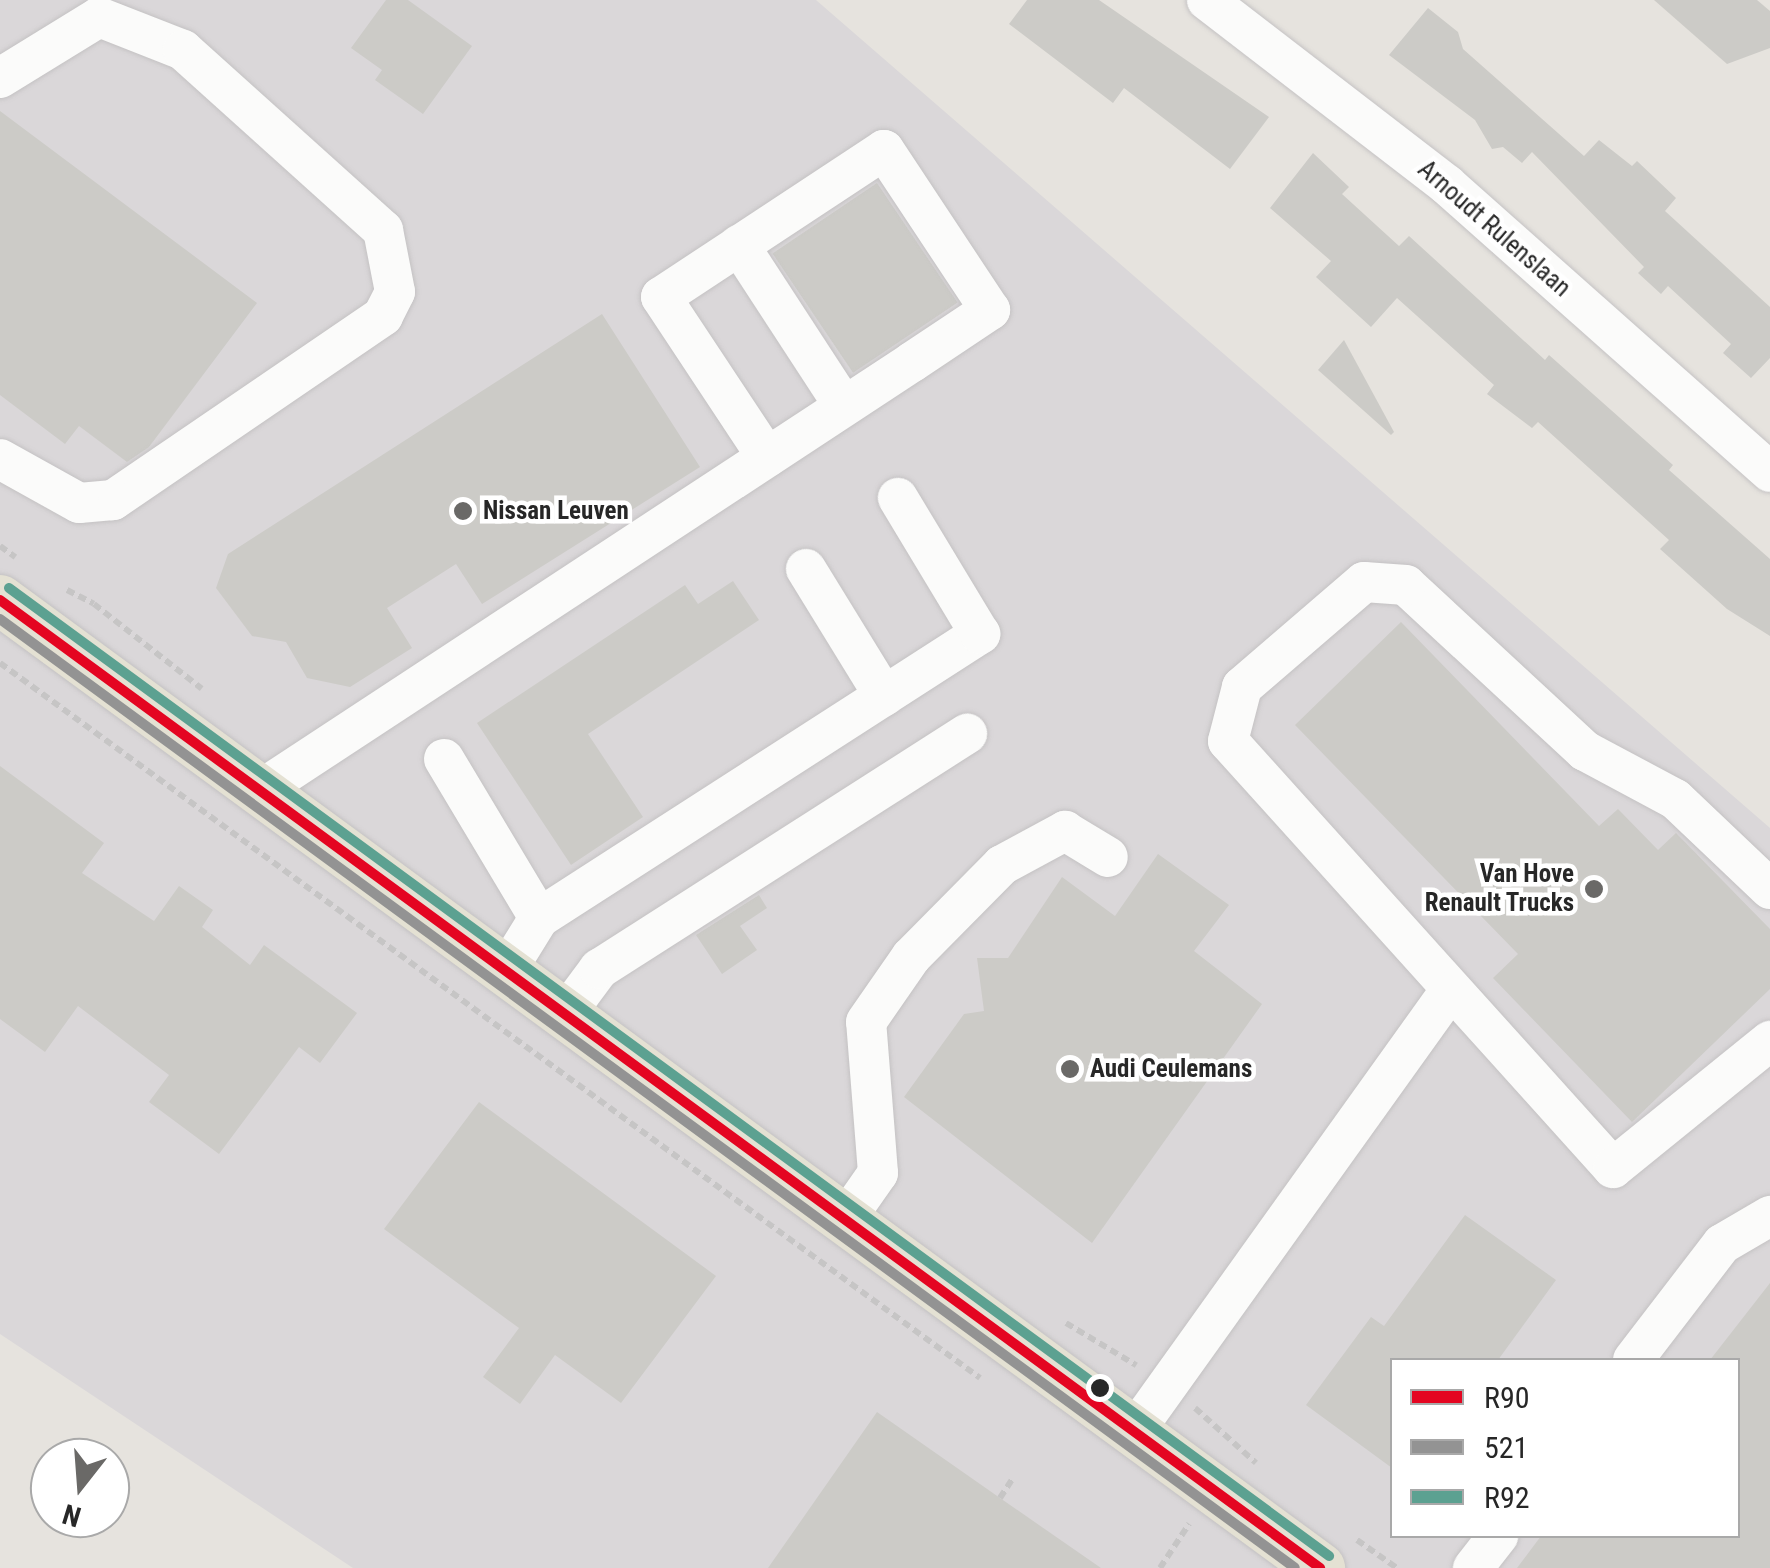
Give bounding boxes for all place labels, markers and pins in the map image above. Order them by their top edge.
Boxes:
place label: Nissan Leuven [483,496,629,526]
marker: Nissan Leuven [452,500,474,522]
place label: Van Hove Renault Trucks [1424,860,1574,919]
marker: Van Hove Renault Trucks [1583,878,1605,900]
place label: Audi Ceulemans [1090,1054,1252,1084]
marker: Audi Ceulemans [1059,1058,1081,1080]
unlabelled marker [1090,1378,1110,1398]

